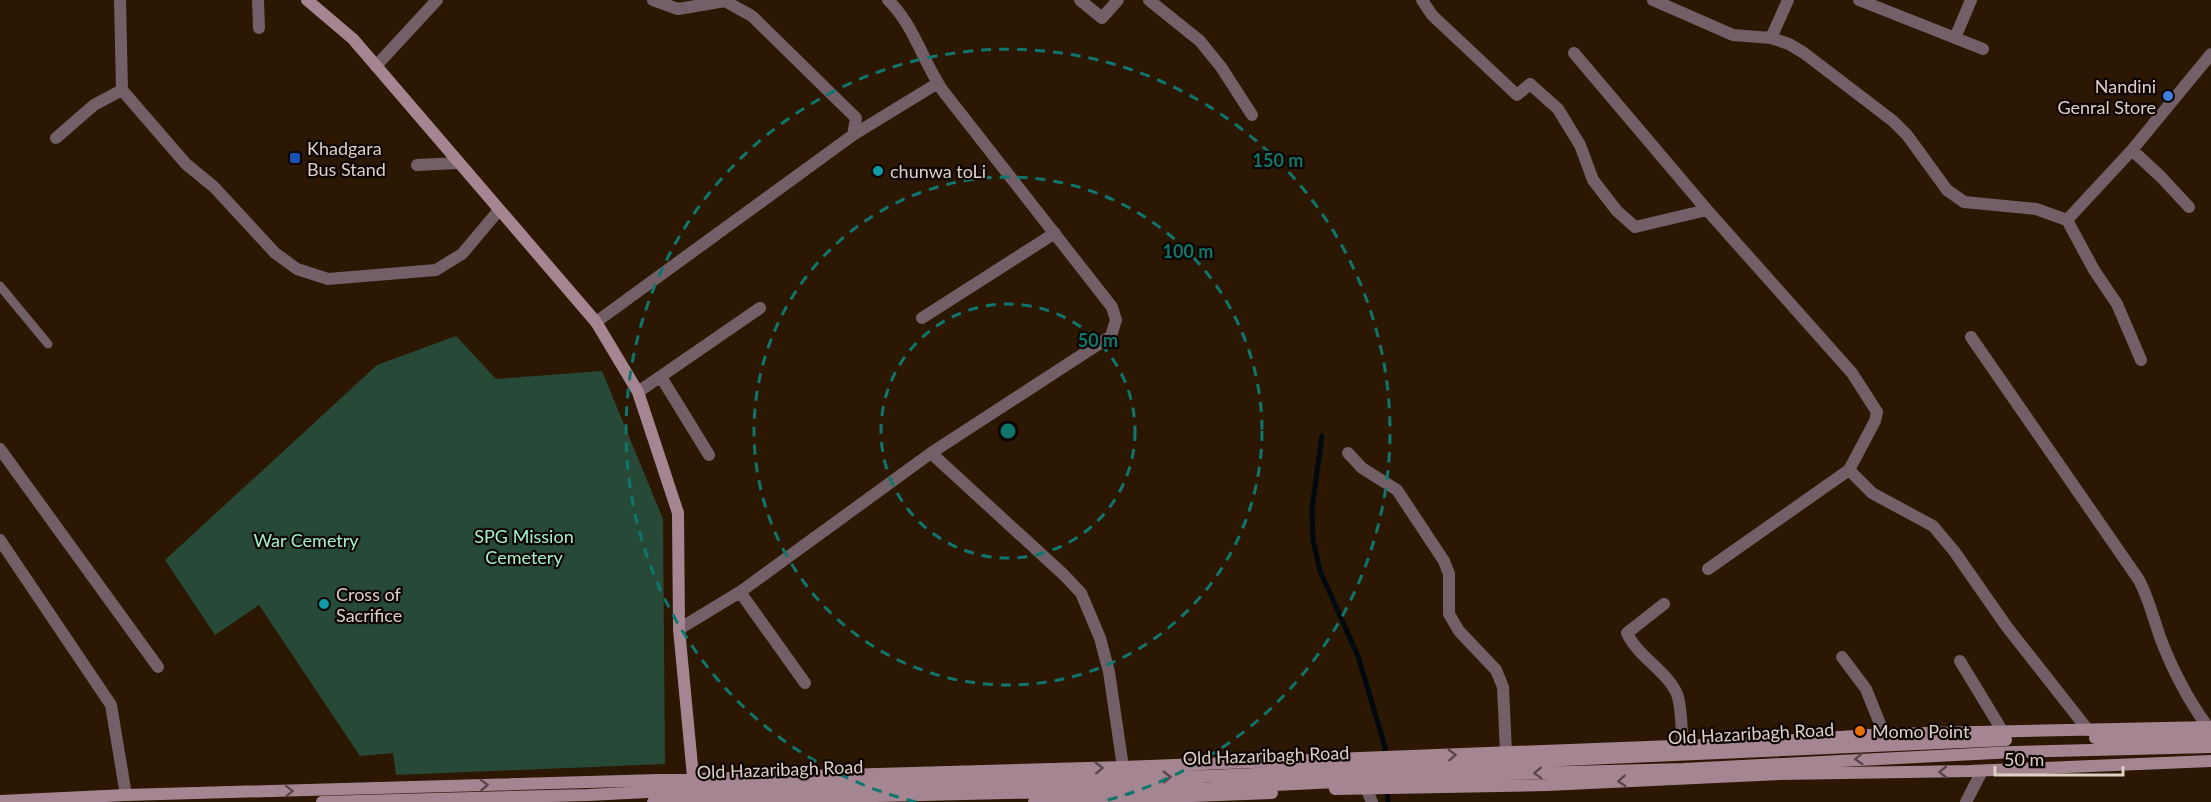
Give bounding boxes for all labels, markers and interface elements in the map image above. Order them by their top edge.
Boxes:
place label: Nandini Genral Store [2058,75,2156,118]
marker: Nandini Genral Store [2161,89,2175,103]
place label: Khadgara Bus Stand [307,137,386,180]
text: 150 m [1253,149,1303,171]
marker: Khadgara Bus Stand [288,151,302,165]
place label: chunwa toLi [890,160,986,182]
marker: chunwa toLi [871,164,885,178]
text: 100 m [1163,240,1213,262]
text: 50 m [1078,329,1118,351]
centre of rings [998,421,1018,441]
park label: SPG Mission Cemetery [474,525,574,568]
park label: War Cemetry [253,529,359,551]
place label: Cross of Sacrifice [336,583,402,626]
marker: Cross of Sacrifice [317,597,331,611]
street label: Old Hazaribagh Road [1667,718,1835,748]
place label: Momo Point [1872,720,1970,742]
marker: Momo Point [1853,724,1867,738]
scale bar [1995,739,2122,777]
street label: Old Hazaribagh Road [1182,741,1350,769]
one-way arrow [1447,748,1456,761]
text: 50 m [2004,748,2044,770]
one-way arrow [1854,753,1863,766]
street label: Old Hazaribagh Road [696,755,864,783]
one-way arrow [1094,761,1103,774]
one-way arrow [1938,765,1947,778]
one-way arrow [1534,767,1543,779]
one-way arrow [1163,771,1172,783]
one-way arrow [1617,775,1626,788]
one-way arrow [480,779,489,792]
one-way arrow [285,785,294,797]

